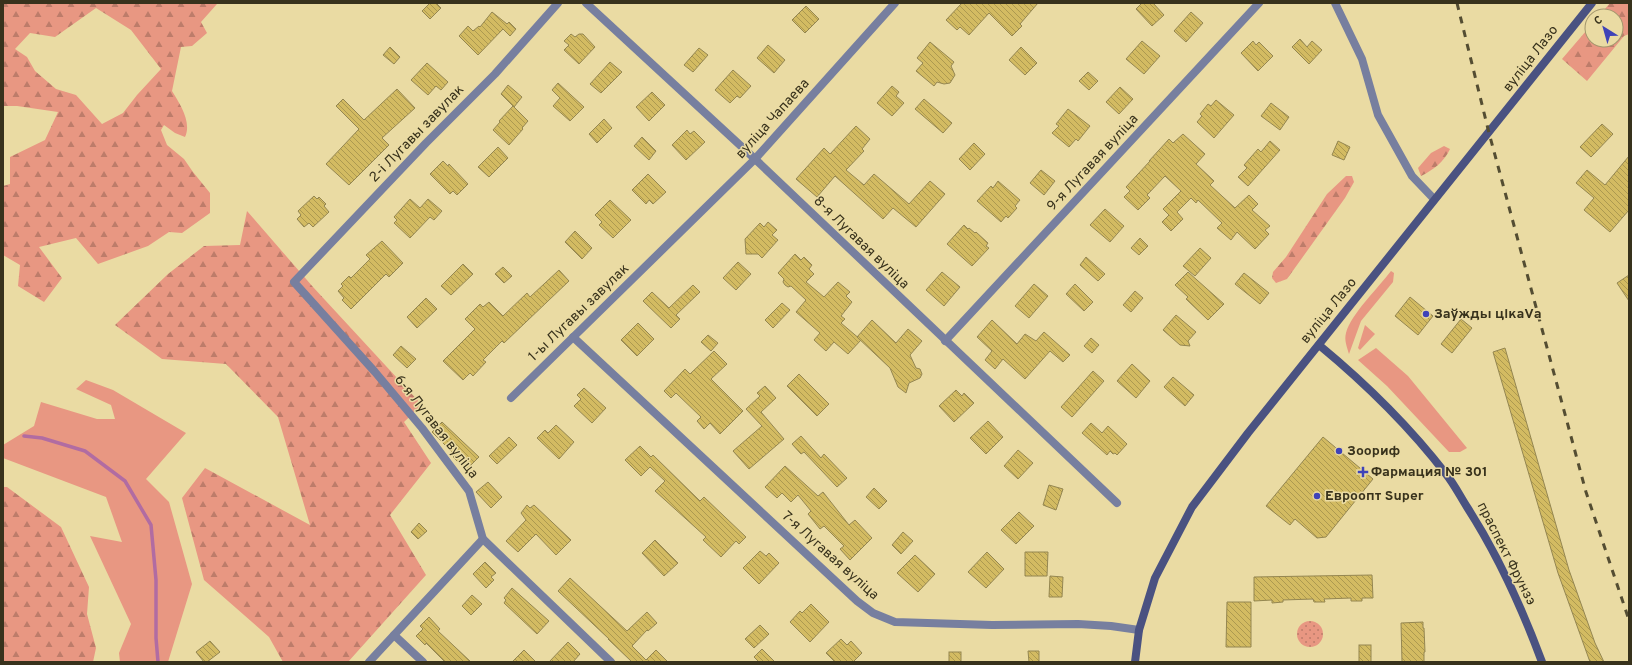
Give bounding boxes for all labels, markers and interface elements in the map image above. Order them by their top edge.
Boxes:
north arrow [1584,8,1624,48]
text: С [1592,13,1606,29]
street label: вуліца Лазо [1500,22,1562,96]
street label: вуліца Чапаева [733,76,813,162]
street label: 2-і Лугавы завулак [366,82,468,186]
street label: 9-я Лугавая вуліца [1044,111,1142,215]
street label: 8-я Лугавая вуліца [810,193,912,293]
street label: 1-ы Лугавы завулак [525,261,633,365]
street label: вуліца Лазо [1297,274,1361,347]
place label: Заўжды цікаVа [1434,306,1542,323]
marker: Заўжды цікаVа [1421,309,1431,319]
street label: 6-я Лугавая вуліца [390,372,482,482]
place label: Зоориф [1347,443,1401,460]
marker: Зоориф [1334,446,1344,456]
place label: Фармация № 301 [1371,464,1488,481]
marker: Фармация № 301 [1358,467,1368,477]
place label: Евроопт Super [1325,488,1424,505]
marker: Евроопт Super [1312,491,1322,501]
street label: праспект Фрунзэ [1473,500,1539,608]
street label: 7-я Лугавая вуліца [778,508,882,604]

